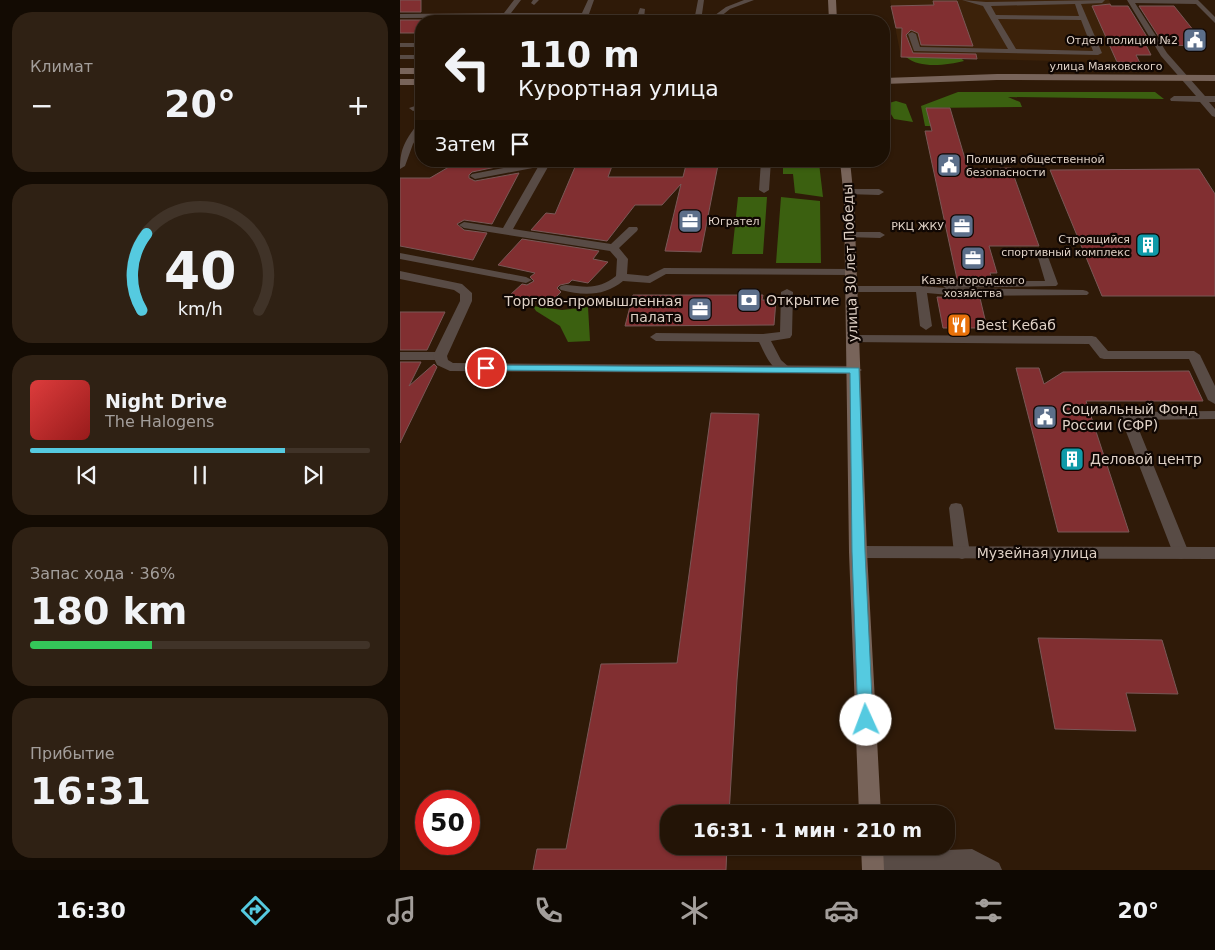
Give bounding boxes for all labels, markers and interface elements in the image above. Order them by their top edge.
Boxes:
public building icon: Отдел полиции №2 [1182,27,1208,53]
place label: Отдел полиции №2 [1066,34,1178,47]
icon: left [435,35,500,100]
text: 110 m [518,35,640,75]
text: Климат [30,57,93,76]
street label: улица Маяковского [1049,60,1163,73]
text: Курортная улица [518,76,719,101]
text: 20° [164,82,236,126]
text: − [30,89,53,122]
text: + [347,89,370,122]
icon: arrive [506,130,534,158]
text: Затем [435,133,496,155]
public building icon: Полиция общественной безопасности [936,152,962,178]
place label: Полиция общественной безопасности [966,153,1105,179]
street label: улица 30 лет Победы [839,184,861,342]
office icon: Югрател [677,208,703,234]
office icon: РКЦ ЖКУ [949,213,975,239]
place label: Югрател [708,215,760,228]
place label: РКЦ ЖКУ [891,220,944,233]
building icon: Строящийся спортивный комплекс [1135,232,1161,258]
place label: Строящийся спортивный комплекс [1001,233,1130,259]
text: 40 [164,241,236,301]
office icon: Казна городского хозяйства [960,245,986,271]
place label: Казна городского хозяйства [921,274,1025,300]
bank icon: Открытие [736,287,762,313]
place label: Открытие [766,292,839,308]
place label: Торгово-промышленная палата [503,293,682,325]
office icon: Торгово-промышленная палата [687,296,713,322]
text: km/h [177,298,223,319]
restaurant icon: Best Кебаб [946,312,972,338]
place label: Best Кебаб [976,317,1056,333]
pin [465,347,507,389]
icon: arrive [472,354,500,382]
text: Night Drive [105,390,227,412]
place label: Социальный Фонд России (СФР) [1062,401,1198,433]
public building icon: Социальный Фонд России (СФР) [1032,404,1058,430]
text: The Halogens [105,412,214,431]
building icon: Деловой центр [1059,446,1085,472]
place label: Деловой центр [1090,451,1202,467]
icon: previous [73,461,101,489]
icon: pause [186,461,214,489]
icon: next [299,461,327,489]
street label: Музейная улица [977,545,1097,561]
text: Запас хода · 36% [30,564,175,583]
text: 180 km [30,589,187,633]
position arrow [839,693,891,745]
text: Прибытие [30,744,115,763]
text: 16:31 [30,769,151,813]
speed limit sign: 50 [415,790,480,855]
text: 16:31 · 1 мин · 210 m [693,819,922,841]
icon: directions [238,893,273,928]
icon: music [384,893,419,928]
icon: phone [531,893,566,928]
icon: climate [677,893,712,928]
icon: car [824,893,859,928]
icon: filters [971,893,1006,928]
text: 16:30 [56,898,126,923]
text: 20° [1117,898,1159,923]

